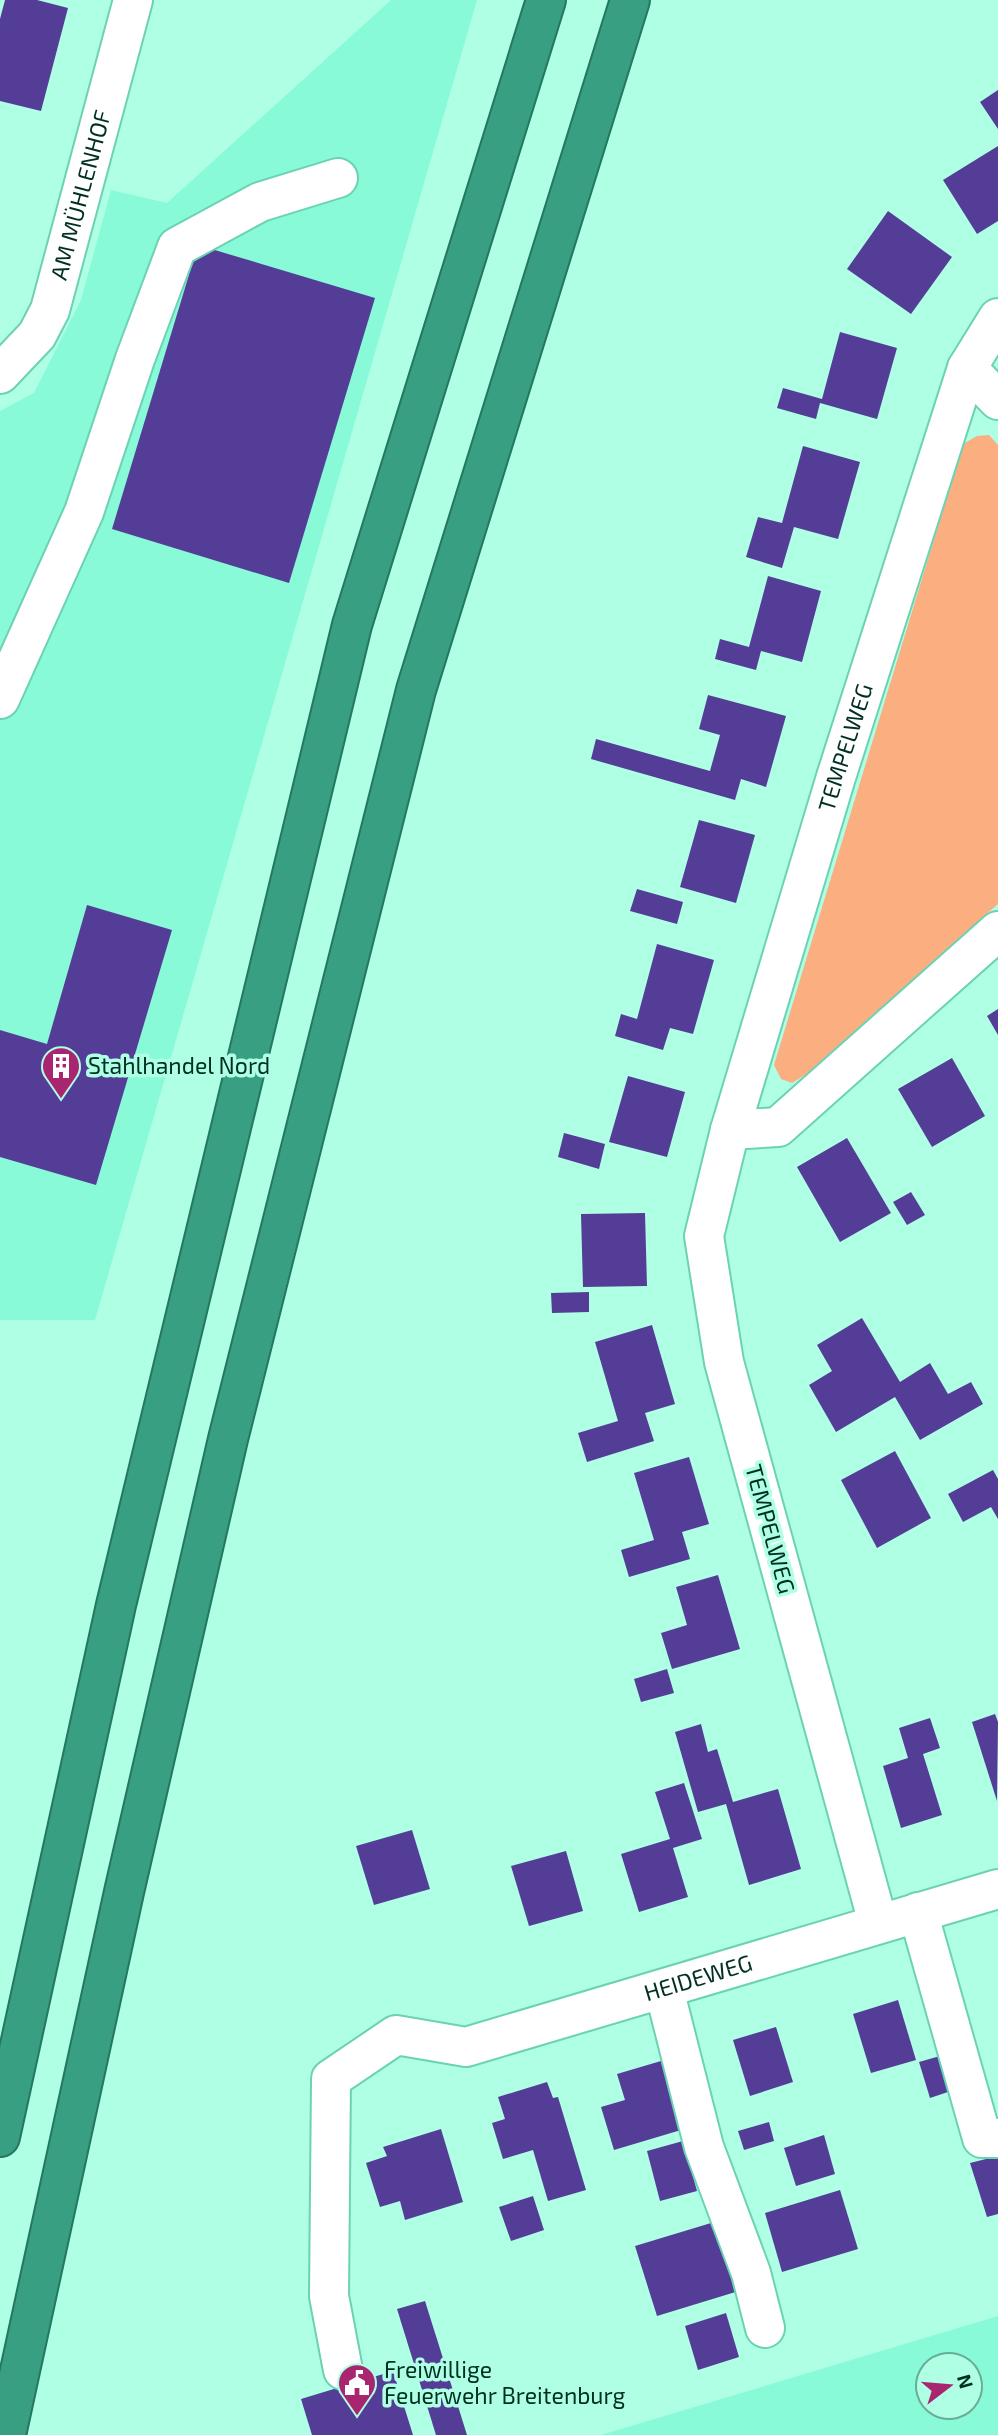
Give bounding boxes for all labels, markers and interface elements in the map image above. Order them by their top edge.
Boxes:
street label: AM MÜHLENHOF [44,107,116,283]
street label: TEMPELWEG [811,680,878,815]
building icon: Stahlhandel Nord [40,1045,82,1100]
place label: Stahlhandel Nord [88,1051,270,1079]
street label: TEMPELWEG [740,1461,802,1596]
street label: HEIDEWEG [640,1948,755,2006]
north arrow [914,2351,984,2421]
place label: Freiwillige Feuerwehr Breitenburg [384,2355,626,2409]
public building icon: Freiwillige Feuerwehr Breitenburg [336,2362,378,2417]
text: N [953,2371,979,2391]

